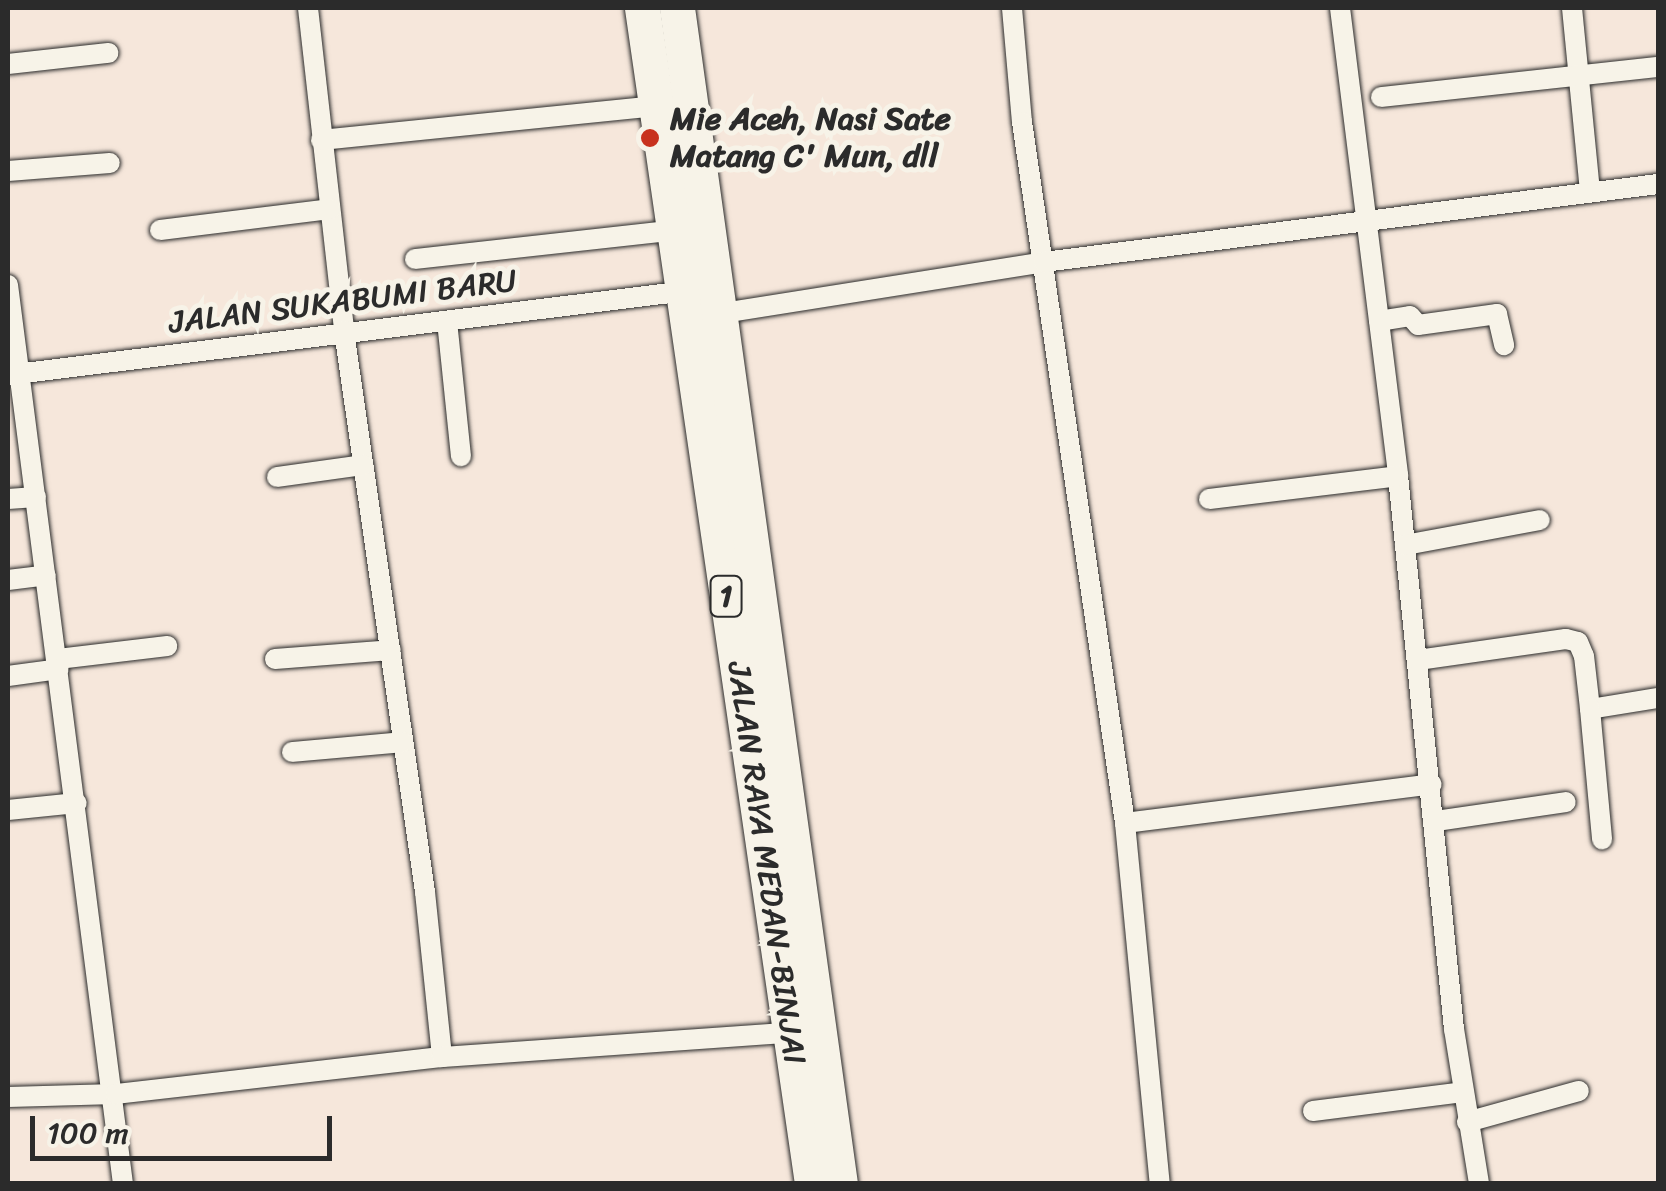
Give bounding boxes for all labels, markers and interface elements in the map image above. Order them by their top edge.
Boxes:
place label: Mie Aceh, Nasi Sate Matang C' Mun, dll [670,101,954,176]
marker: Mie Aceh, Nasi Sate Matang C' Mun, dll [639,127,661,149]
street label: JALAN SUKABUMI BARU [165,261,521,343]
road number: 1 [708,571,744,621]
street label: JALAN RAYA MEDAN-BINJAI [719,660,813,1066]
scale bar [35,1096,338,1158]
text: 100 m [47,1106,129,1160]

